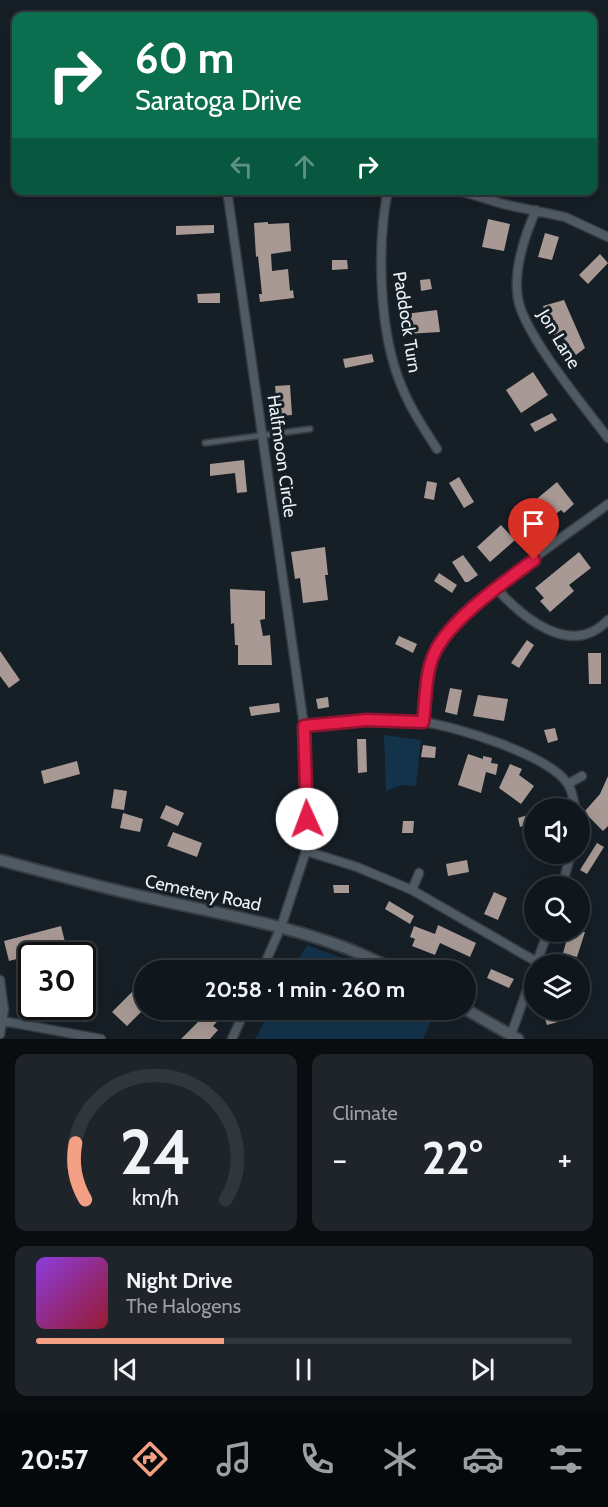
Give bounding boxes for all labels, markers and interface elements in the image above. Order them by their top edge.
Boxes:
text: 60 m [135,32,234,84]
icon: right [36,36,114,114]
text: Saratoga Drive [135,84,302,117]
icon: left [225,150,258,183]
icon: ahead [288,150,321,183]
icon: right [351,150,384,183]
street label: Paddock Turn [388,270,426,374]
street label: Jon Lane [532,304,585,373]
street label: Halfmoon Circle [263,393,301,519]
pin [508,498,559,560]
icon: arrive [517,507,550,540]
position arrow [275,787,339,851]
map controls [524,798,590,1020]
button: sound [524,798,590,864]
street label: Cemetery Road [143,870,263,916]
button: search [524,876,590,942]
speed limit sign: 30 [18,942,96,1020]
button: layers [524,954,590,1020]
text: 20:58 · 1 min · 260 m [205,976,405,1003]
text: Climate [333,1101,398,1125]
text: 24 [120,1114,192,1190]
text: 22° [422,1131,483,1185]
text: − [333,1139,347,1179]
text: + [557,1139,572,1179]
text: km/h [132,1184,179,1210]
text: Night Drive [126,1267,232,1294]
text: The Halogens [126,1294,241,1318]
icon: previous [109,1353,142,1386]
icon: pause [287,1353,320,1386]
icon: next [466,1353,499,1386]
icon: directions [129,1438,171,1480]
icon: music [213,1438,255,1480]
icon: phone [296,1438,338,1480]
icon: climate [379,1438,421,1480]
icon: car [462,1438,504,1480]
icon: filters [545,1438,587,1480]
text: 20:57 [21,1443,88,1476]

